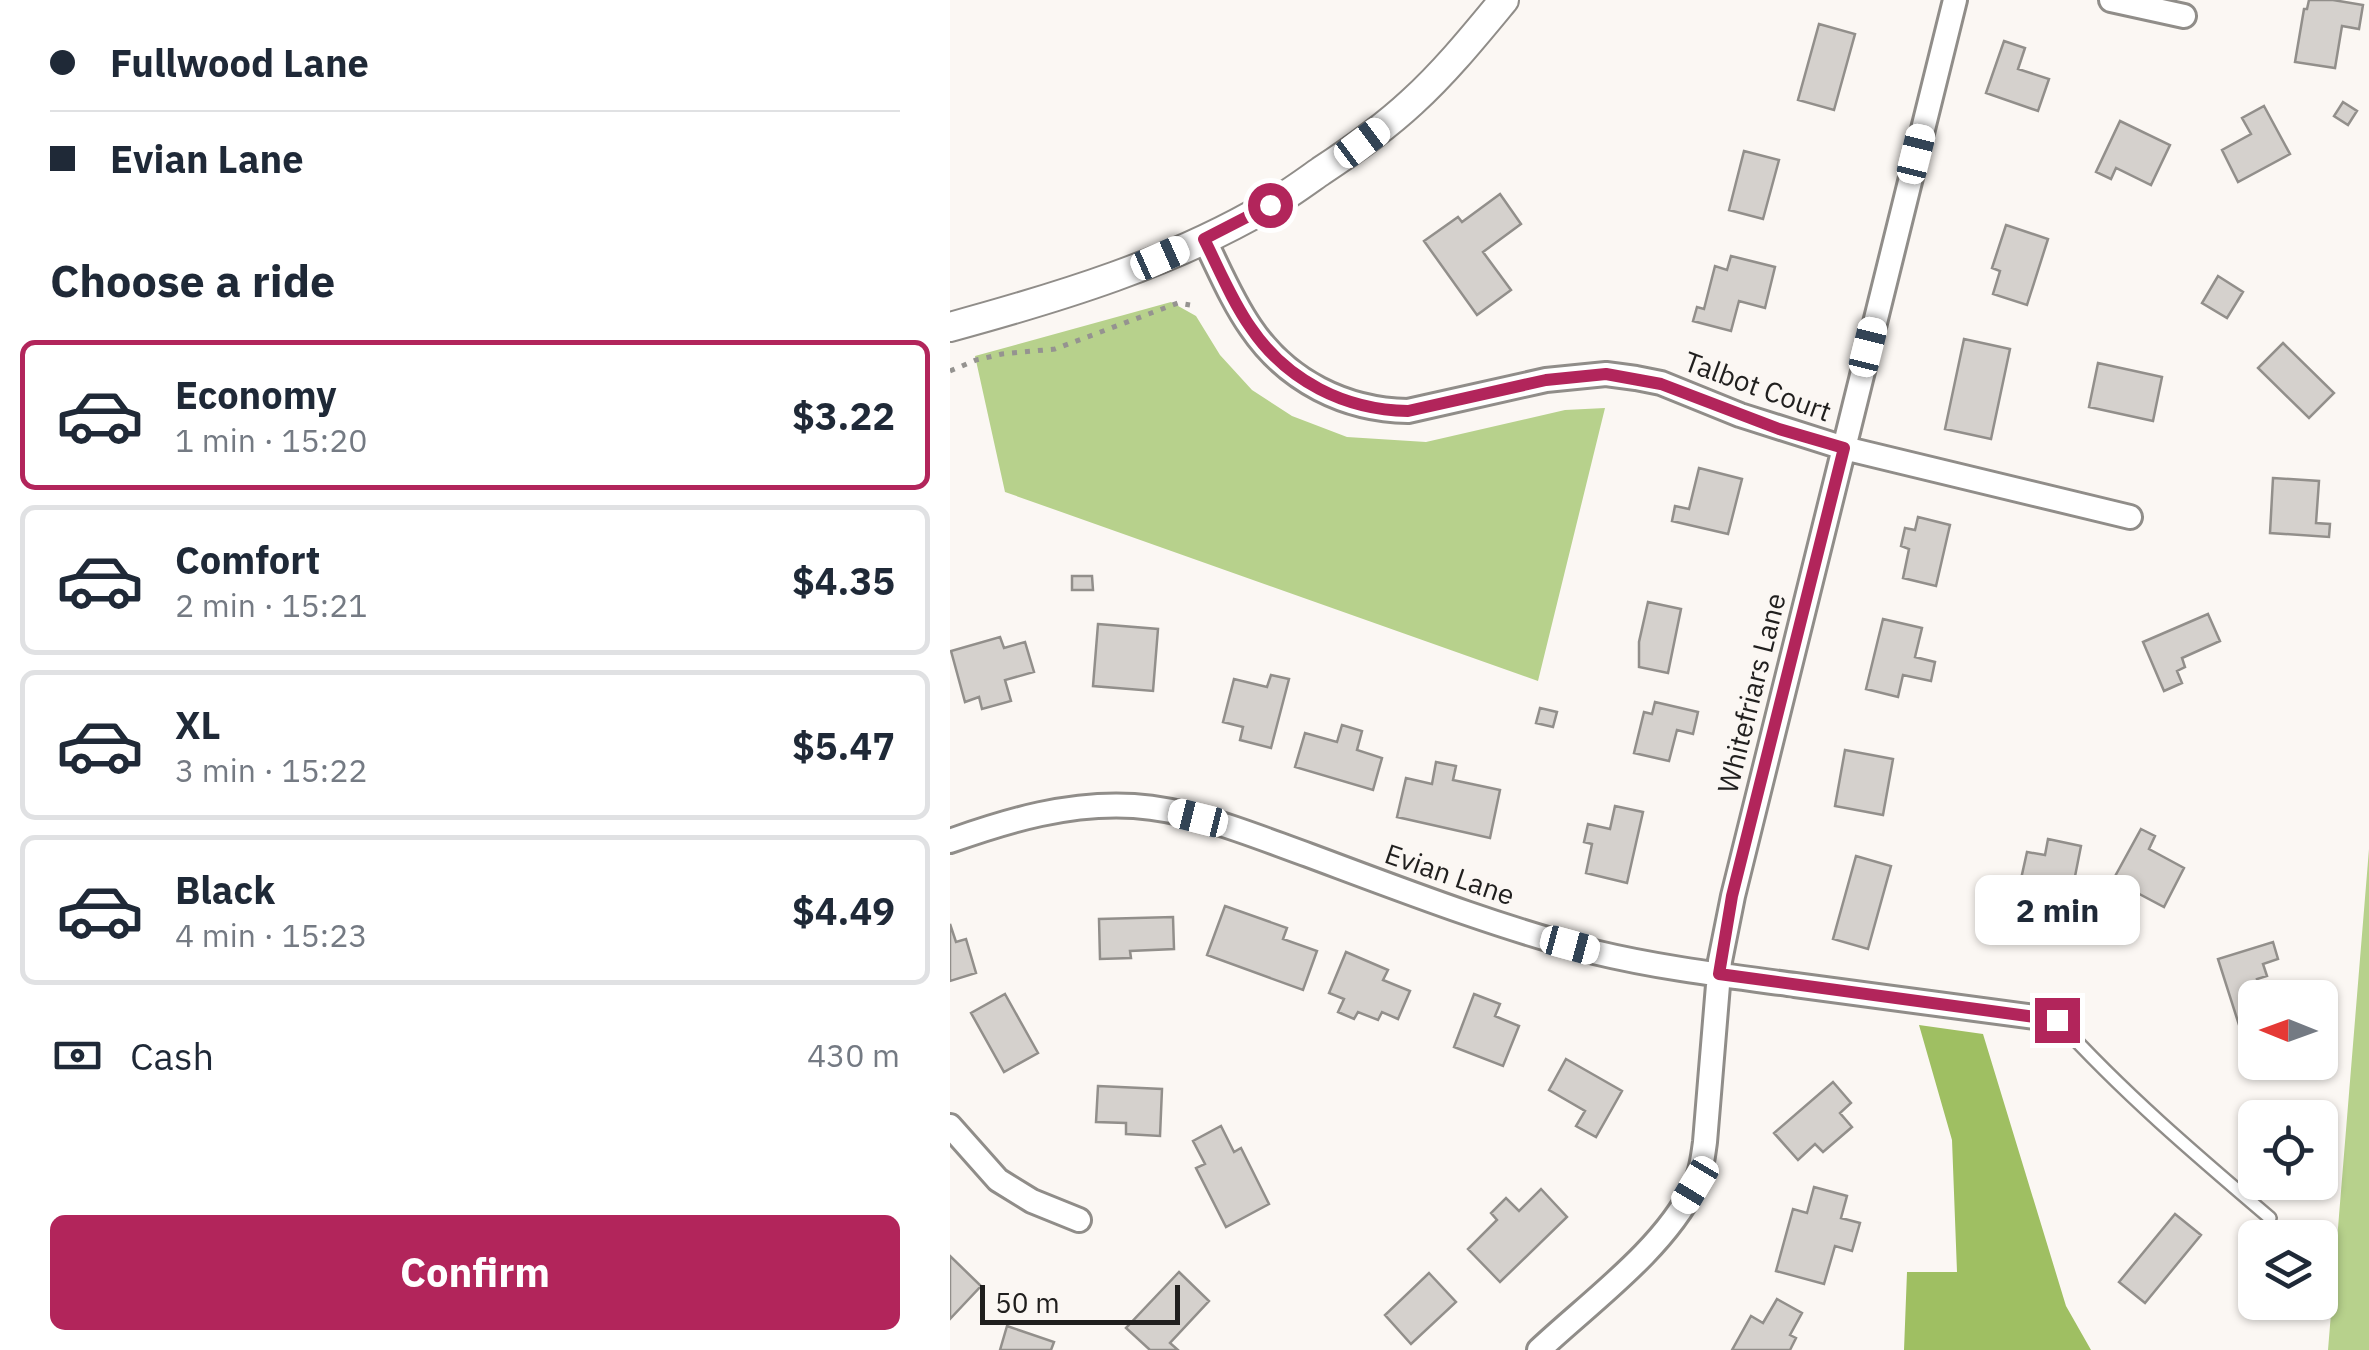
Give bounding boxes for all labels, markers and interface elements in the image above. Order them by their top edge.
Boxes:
text: Fullwood Lane [110,38,369,87]
car [1329,113,1395,173]
car [1894,121,1938,187]
text: Evian Lane [110,134,304,183]
route start [1248,183,1293,228]
car [1126,232,1194,284]
text: Choose a ride [50,251,335,309]
car [1846,314,1890,380]
street label: Talbot Court [1679,342,1837,430]
icon: car [55,370,145,460]
text: Economy [175,370,337,419]
text: $3.22 [792,391,895,440]
text: 1 min · 15:20 [175,419,368,461]
icon: car [55,535,145,625]
text: Comfort [175,535,320,584]
text: $4.35 [792,556,895,605]
text: 2 min · 15:21 [175,584,368,626]
street label: Whitefriars Lane [1708,589,1794,797]
icon: car [55,700,145,790]
text: XL [175,700,221,749]
text: $5.47 [792,721,895,770]
text: 3 min · 15:22 [175,749,368,791]
car [1165,796,1231,840]
street label: Evian Lane [1380,835,1520,913]
icon: car [55,865,145,955]
text: Black [175,865,275,914]
callout: 2 min [1974,875,2140,945]
text: $4.49 [792,886,895,935]
text: 2 min [2016,889,2099,931]
text: 4 min · 15:23 [175,914,368,956]
car [1537,923,1603,967]
north arrow [2238,980,2338,1080]
map controls [2238,980,2338,1320]
route end [2035,998,2080,1043]
icon: cash [50,1028,105,1083]
text: Cash [130,1031,214,1080]
text: 430 m [807,1034,900,1076]
button: locate [2238,1100,2338,1200]
car [1667,1152,1723,1218]
button: Confirm [50,1215,900,1330]
button: layers [2238,1220,2338,1320]
scale bar [980,1280,1180,1324]
text: 50 m [995,1284,1060,1321]

